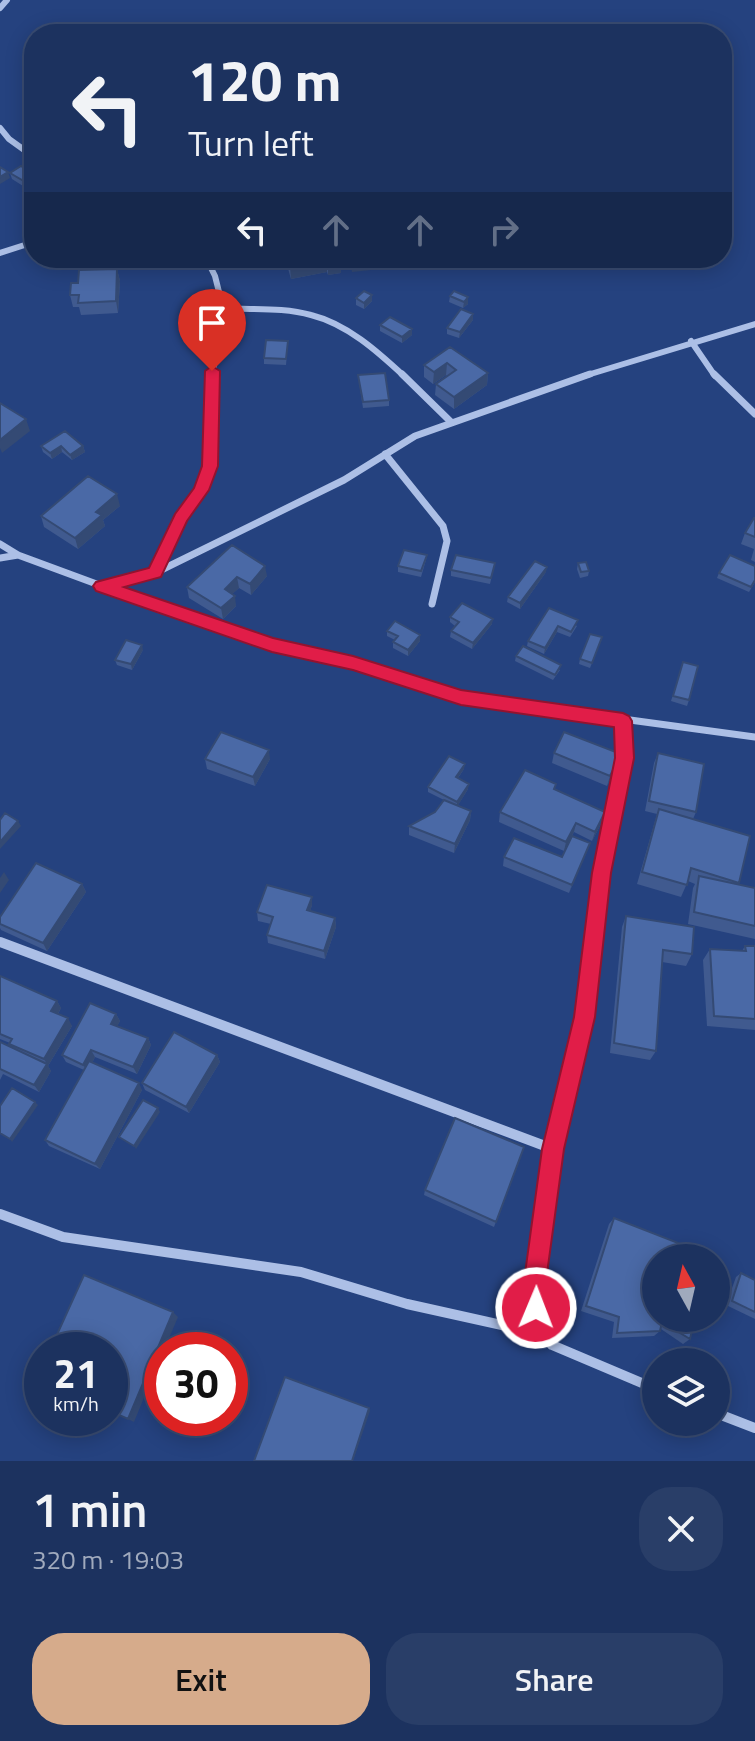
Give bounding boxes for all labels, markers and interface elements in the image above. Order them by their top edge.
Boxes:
text: 120 m [188,38,341,123]
icon: left [56,56,160,160]
text: Turn left [188,115,314,170]
icon: left [230,208,274,252]
icon: ahead [314,208,358,252]
icon: ahead [398,208,442,252]
icon: right [482,208,526,252]
pin [178,289,246,371]
icon: arrive [190,301,234,345]
north arrow [642,1244,730,1332]
map controls [642,1244,730,1436]
position arrow [494,1266,578,1350]
speed limit sign: 30 [144,1332,248,1436]
text: 21 [54,1343,98,1404]
button: layers [642,1348,730,1436]
text: km/h [53,1388,99,1419]
text: 1 min [32,1473,147,1546]
button: close [639,1487,723,1571]
text: 320 m · 19:03 [32,1540,184,1579]
button: Exit [32,1633,370,1725]
button: Share [386,1633,723,1725]

